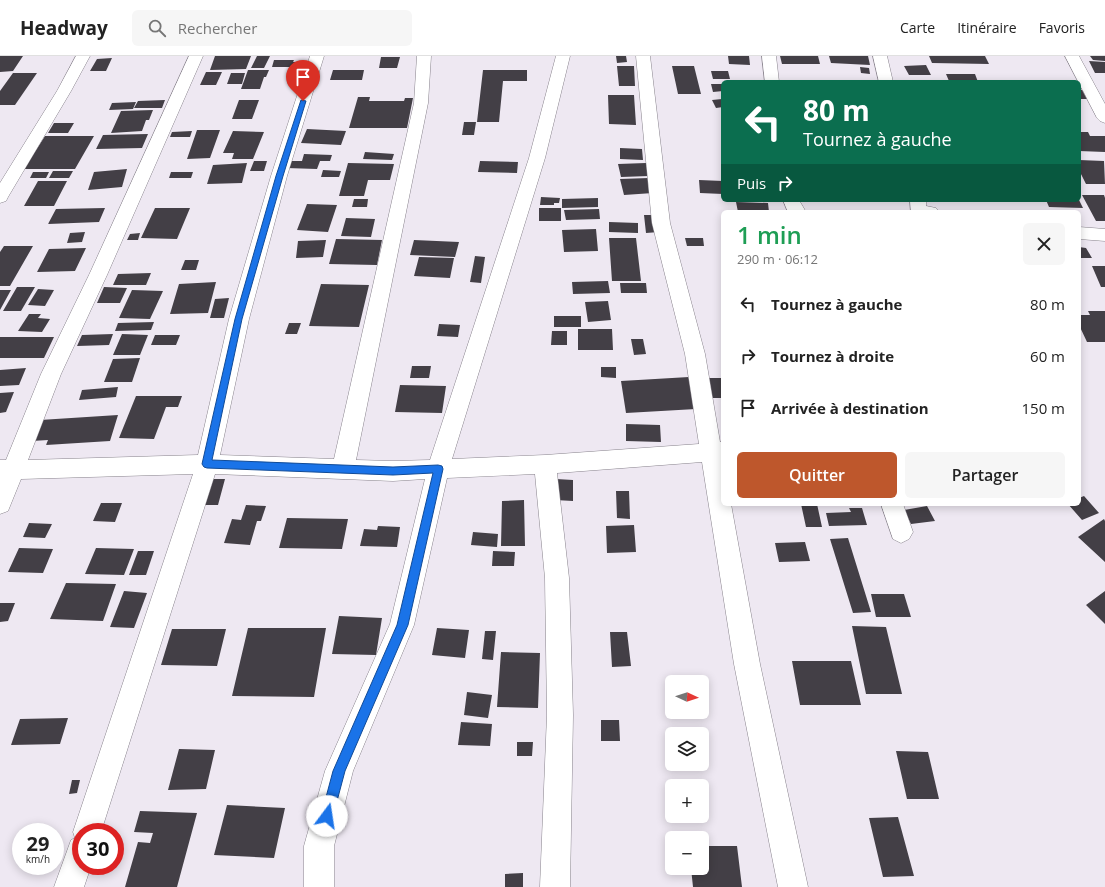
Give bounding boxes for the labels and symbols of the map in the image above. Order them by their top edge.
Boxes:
pin [286,60,320,101]
north arrow [665,675,709,719]
position arrow [306,795,348,837]
speed limit sign: 30 [72,823,124,875]

